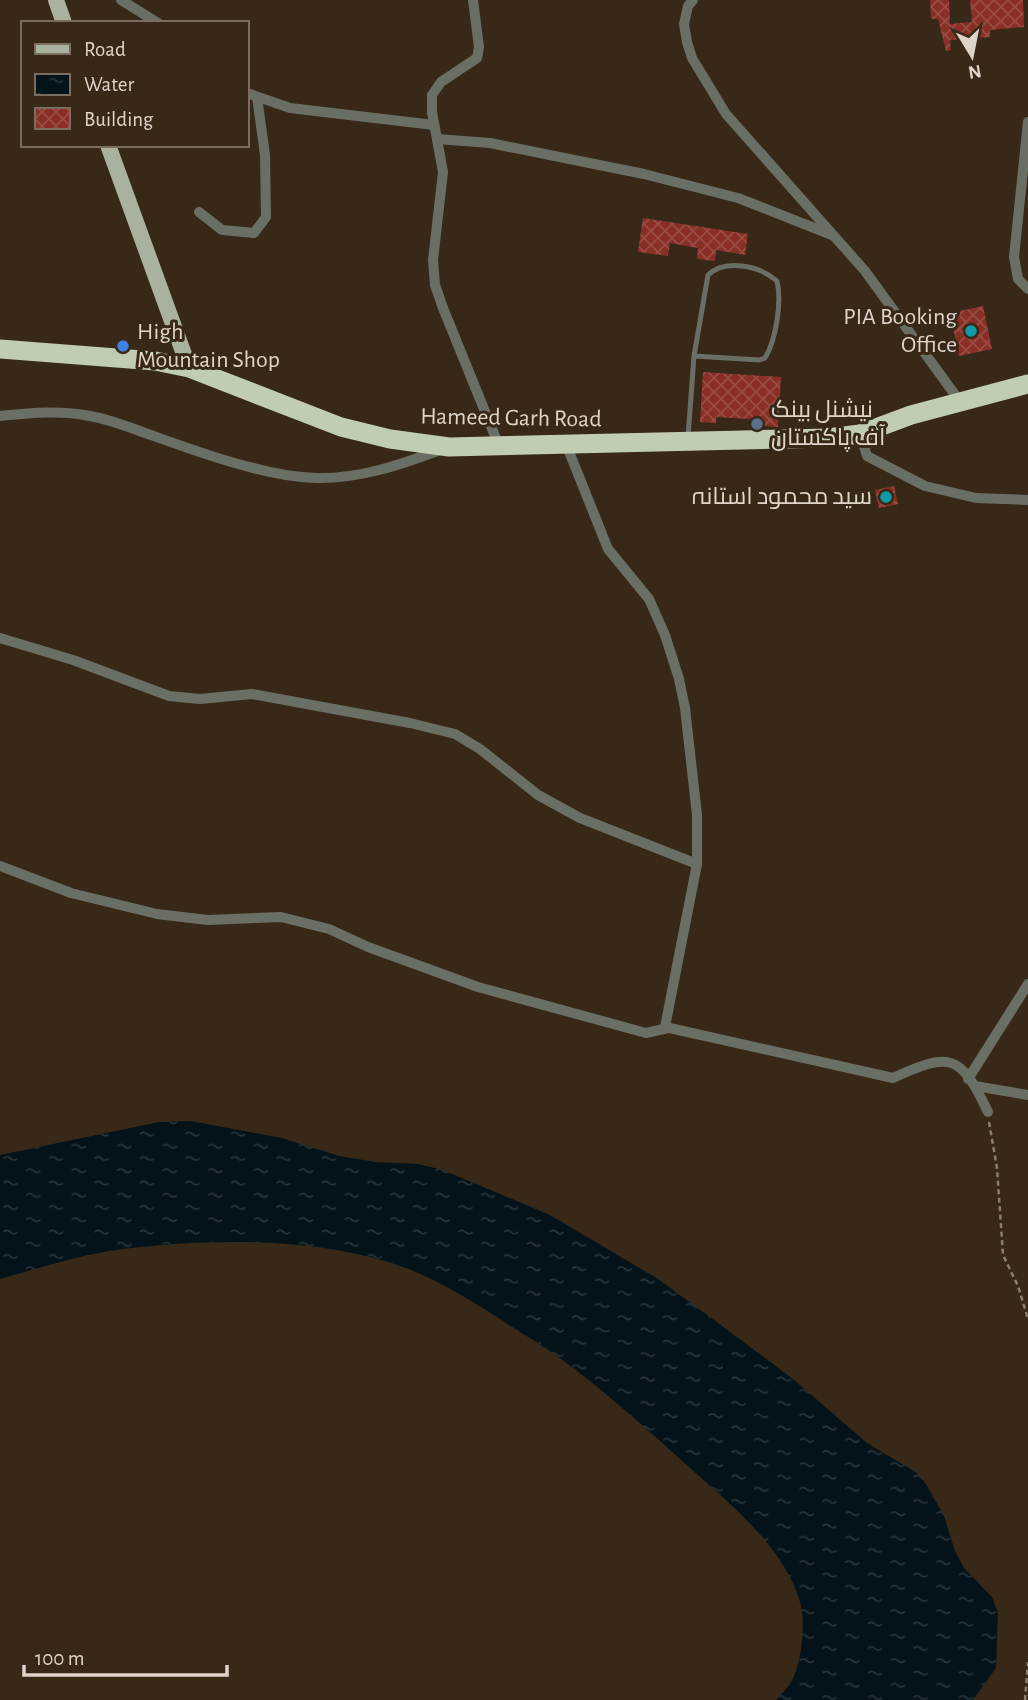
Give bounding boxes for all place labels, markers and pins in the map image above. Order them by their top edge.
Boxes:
place label: PIA Booking Office [843,305,957,357]
place label: High Mountain Shop [137,320,280,372]
marker: PIA Booking Office [963,323,979,339]
marker: High Mountain Shop [115,338,131,354]
place label: نیشنل بینک آف پاکستان [771,397,886,453]
marker: نیشنل بینک آف پاکستان [749,416,765,432]
place label: سید محمود استانہ [692,485,872,509]
marker: سید محمود استانہ [878,489,894,505]

